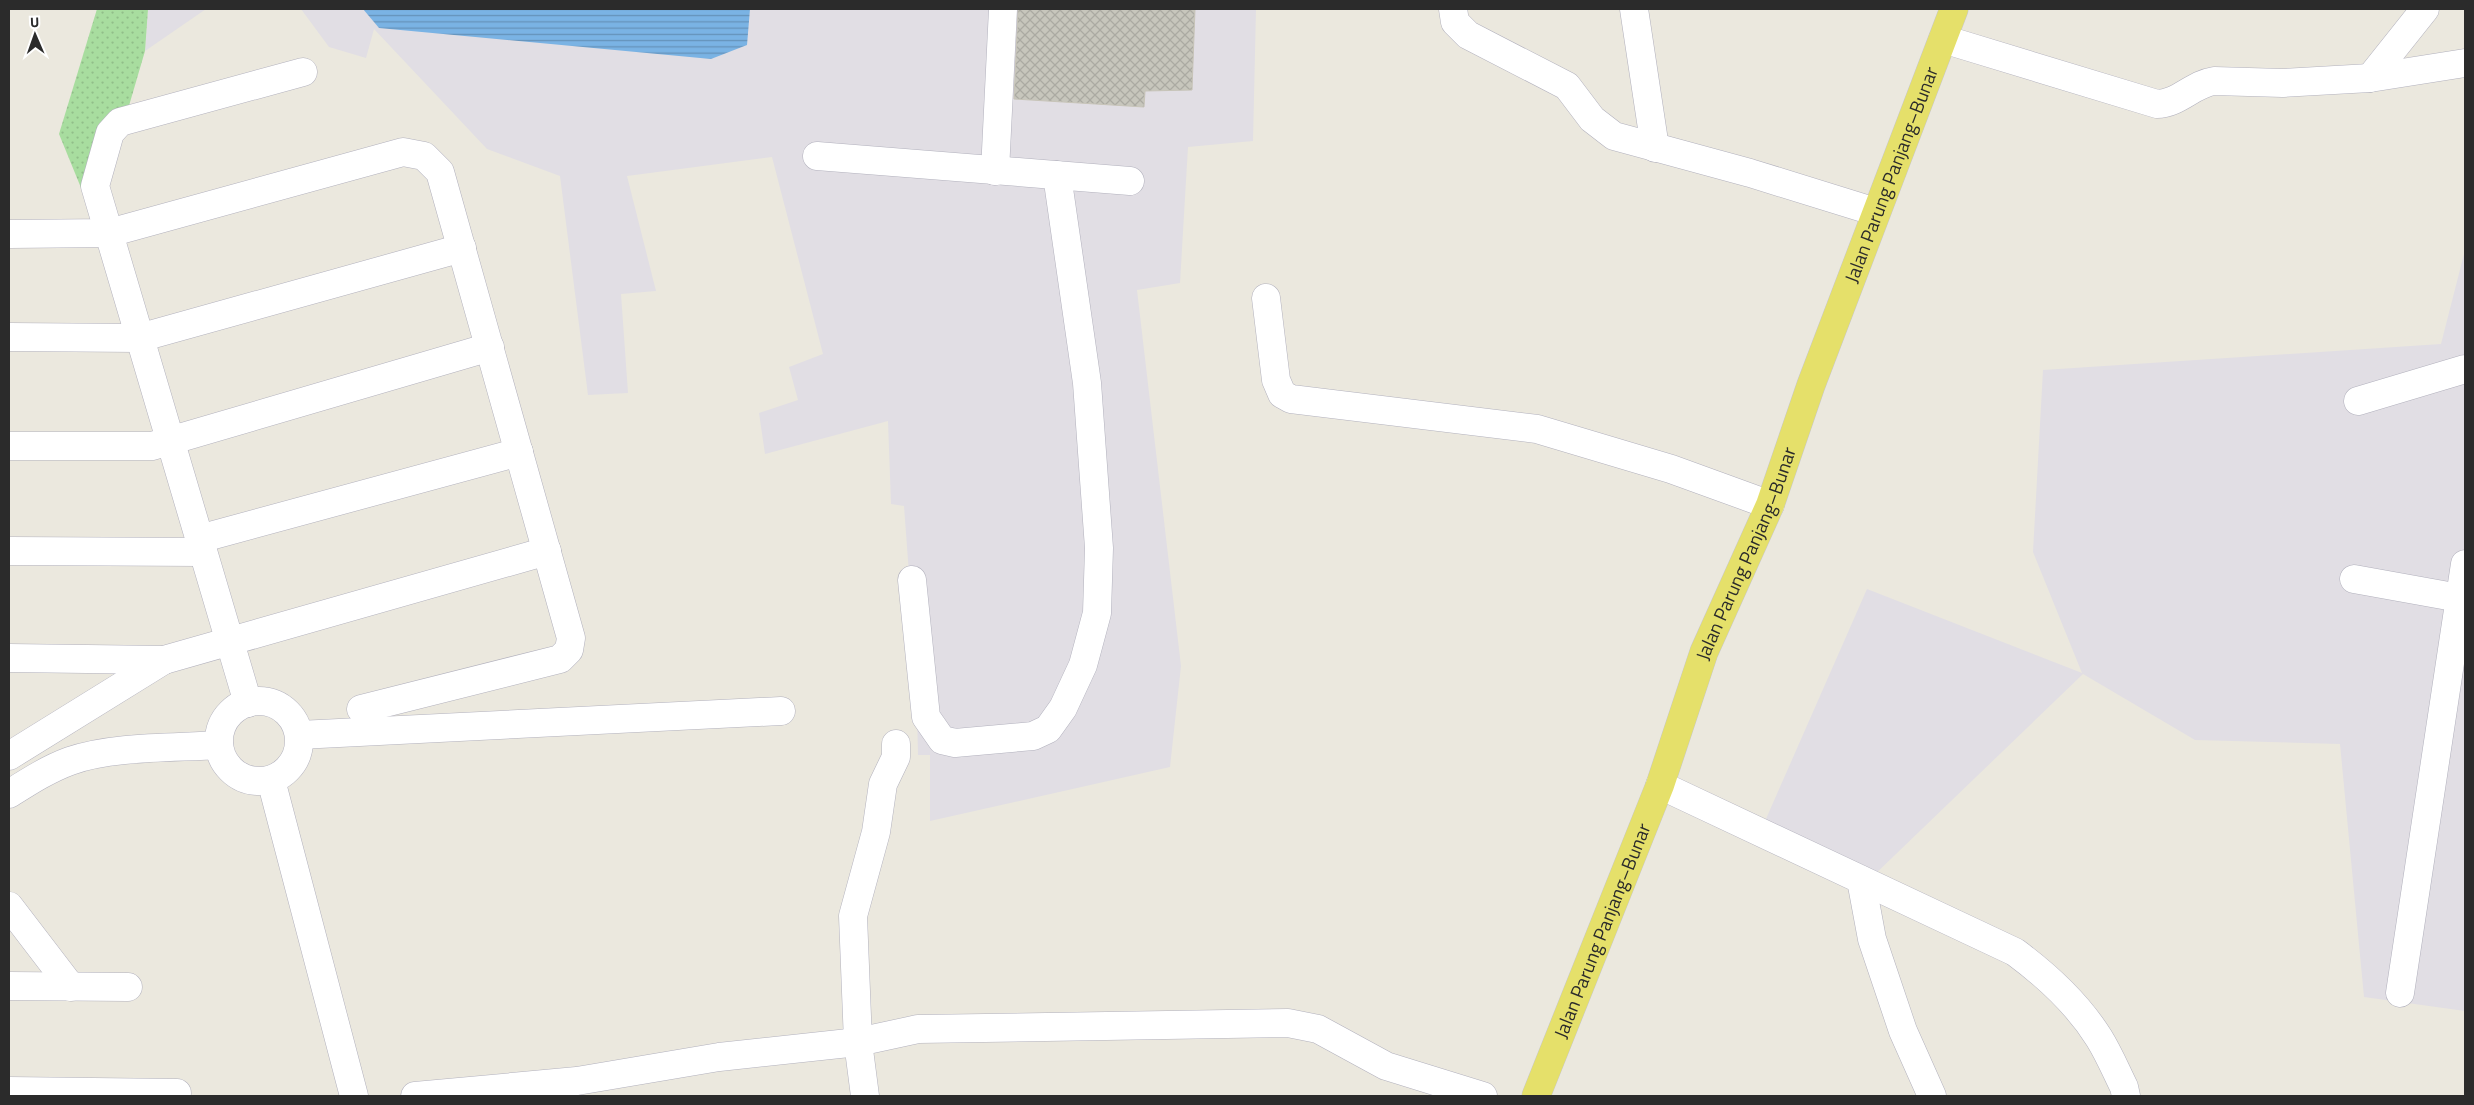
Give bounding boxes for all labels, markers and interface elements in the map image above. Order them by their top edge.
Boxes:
north arrow [10,10,60,60]
text: U [30,11,39,32]
street label: Jalan Parung Panjang–Bunar [1836,62,1945,287]
street label: Jalan Parung Panjang–Bunar [1687,442,1803,664]
street label: Jalan Parung Panjang–Bunar [1546,818,1658,1042]

